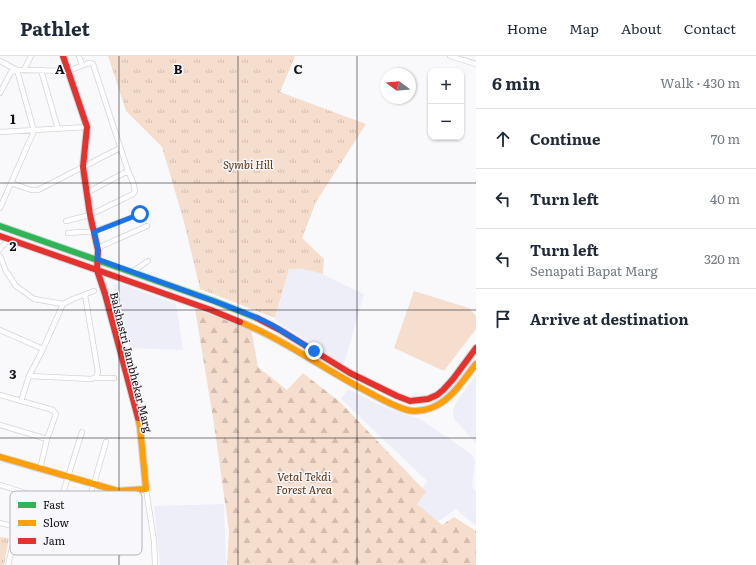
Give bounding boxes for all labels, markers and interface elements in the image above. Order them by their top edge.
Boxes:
text: Pathlet [20,14,90,42]
text: Home [507,18,547,38]
text: Map [569,18,599,38]
text: About [621,18,662,38]
text: Contact [684,18,736,38]
text: A [55,59,65,78]
text: B [174,59,183,78]
text: C [293,59,303,78]
north arrow [380,68,416,104]
map controls [428,68,464,140]
button: + [428,68,464,104]
text: 6 min [492,70,540,95]
text: Walk · 430 m [660,73,740,92]
button: − [428,104,464,140]
text: 1 [10,109,16,128]
text: Continue [530,127,600,150]
icon: ahead [492,128,514,150]
text: 70 m [711,129,740,148]
park label: Symbi Hill [223,156,274,172]
text: Turn left [530,187,599,210]
icon: left [492,188,514,210]
text: 40 m [710,189,740,208]
route start [131,205,149,223]
text: 2 [10,236,17,255]
text: Turn left [530,238,599,261]
icon: left [492,248,514,270]
text: 320 m [704,249,740,268]
text: Senapati Bapat Marg [530,261,658,280]
street label: Balshastri Jambhekar Marg [107,290,157,435]
text: Arrive at destination [530,307,689,330]
icon: arrive [492,308,514,330]
route end [305,342,323,360]
text: 3 [9,364,17,383]
park label: Vetal Tekdi Forest Area [276,468,333,497]
legend [10,491,142,555]
text: Fast [43,496,65,512]
text: Slow [43,514,69,530]
text: Jam [43,532,66,548]

